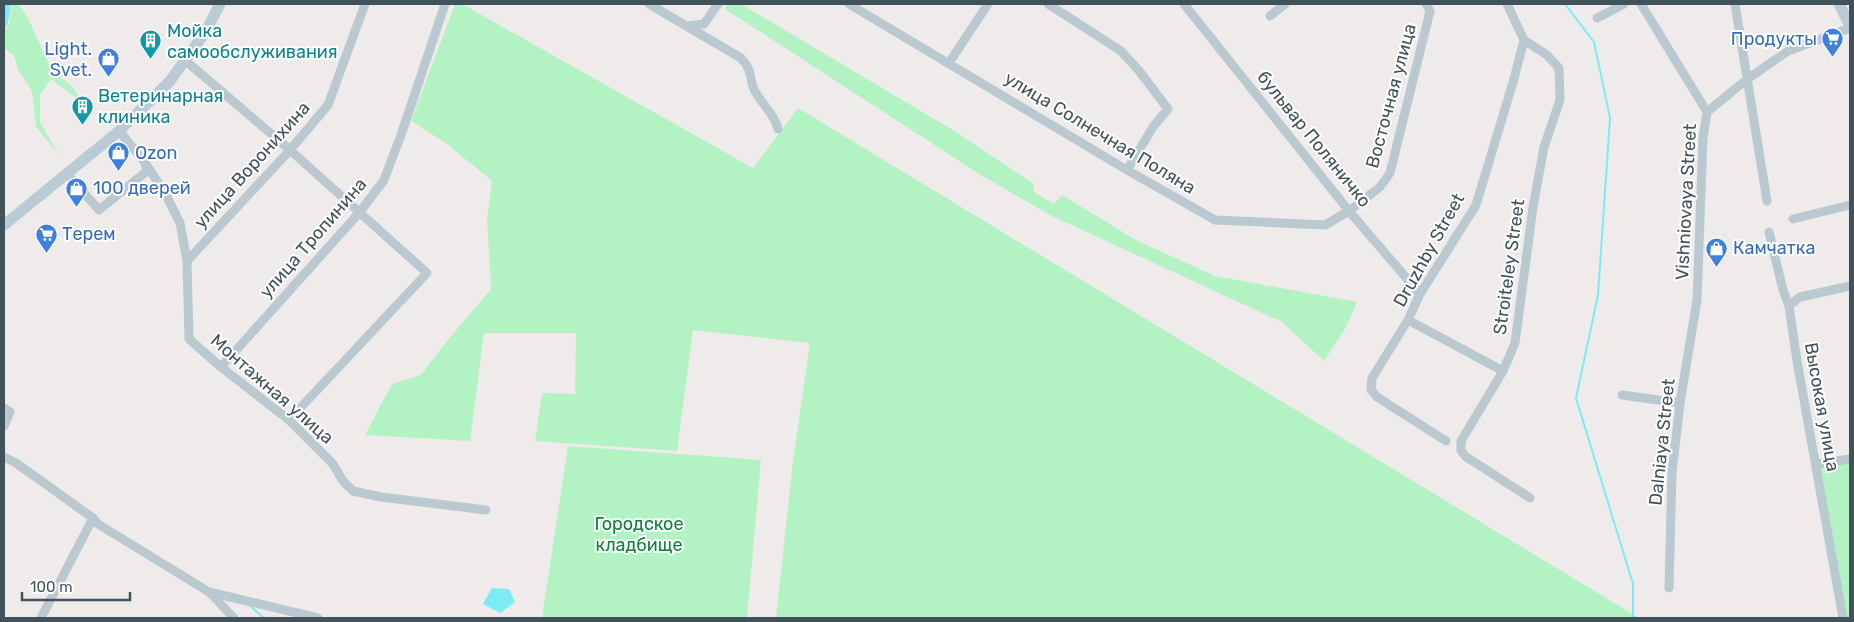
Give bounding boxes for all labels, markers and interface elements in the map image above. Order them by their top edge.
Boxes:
place label: Мойка самообслуживания [167,20,338,63]
street label: Восточная улица [1361,21,1421,171]
supermarket icon: Продукты [1821,27,1845,58]
place label: Продукты [1731,28,1817,50]
building icon: Мойка самообслуживания [139,29,163,60]
place label: Light. Svet. [44,38,92,81]
shop icon: Light. Svet. [96,47,120,78]
street label: бульвар Поляничко [1252,66,1376,212]
street label: улица Солнечная Поляна [1000,67,1200,199]
place label: Ветеринарная клиника [98,85,223,128]
building icon: Ветеринарная клиника [70,94,94,125]
street label: улица Воронихина [189,97,315,233]
street label: Vishniovaya Street [1671,123,1701,281]
shop icon: Ozon [107,141,131,172]
place label: Ozon [135,142,177,164]
street label: улица Тропинина [255,173,371,303]
shop icon: 100 дверей [65,176,89,207]
place label: 100 дверей [93,177,191,199]
street label: Druzhby Street [1389,189,1469,311]
street label: Stroiteley Street [1489,198,1529,336]
supermarket icon: Терем [34,222,58,253]
place label: Терем [62,223,116,245]
shop icon: Камчатка [1705,236,1729,267]
place label: Камчатка [1733,237,1815,259]
street label: Монтажная улица [206,330,338,448]
street label: Высокая улица [1800,341,1844,473]
street label: Dalniaya Street [1644,377,1680,507]
park label: Городское кладбище [595,513,683,556]
scale bar [22,570,130,602]
text: 100 m [30,578,72,596]

